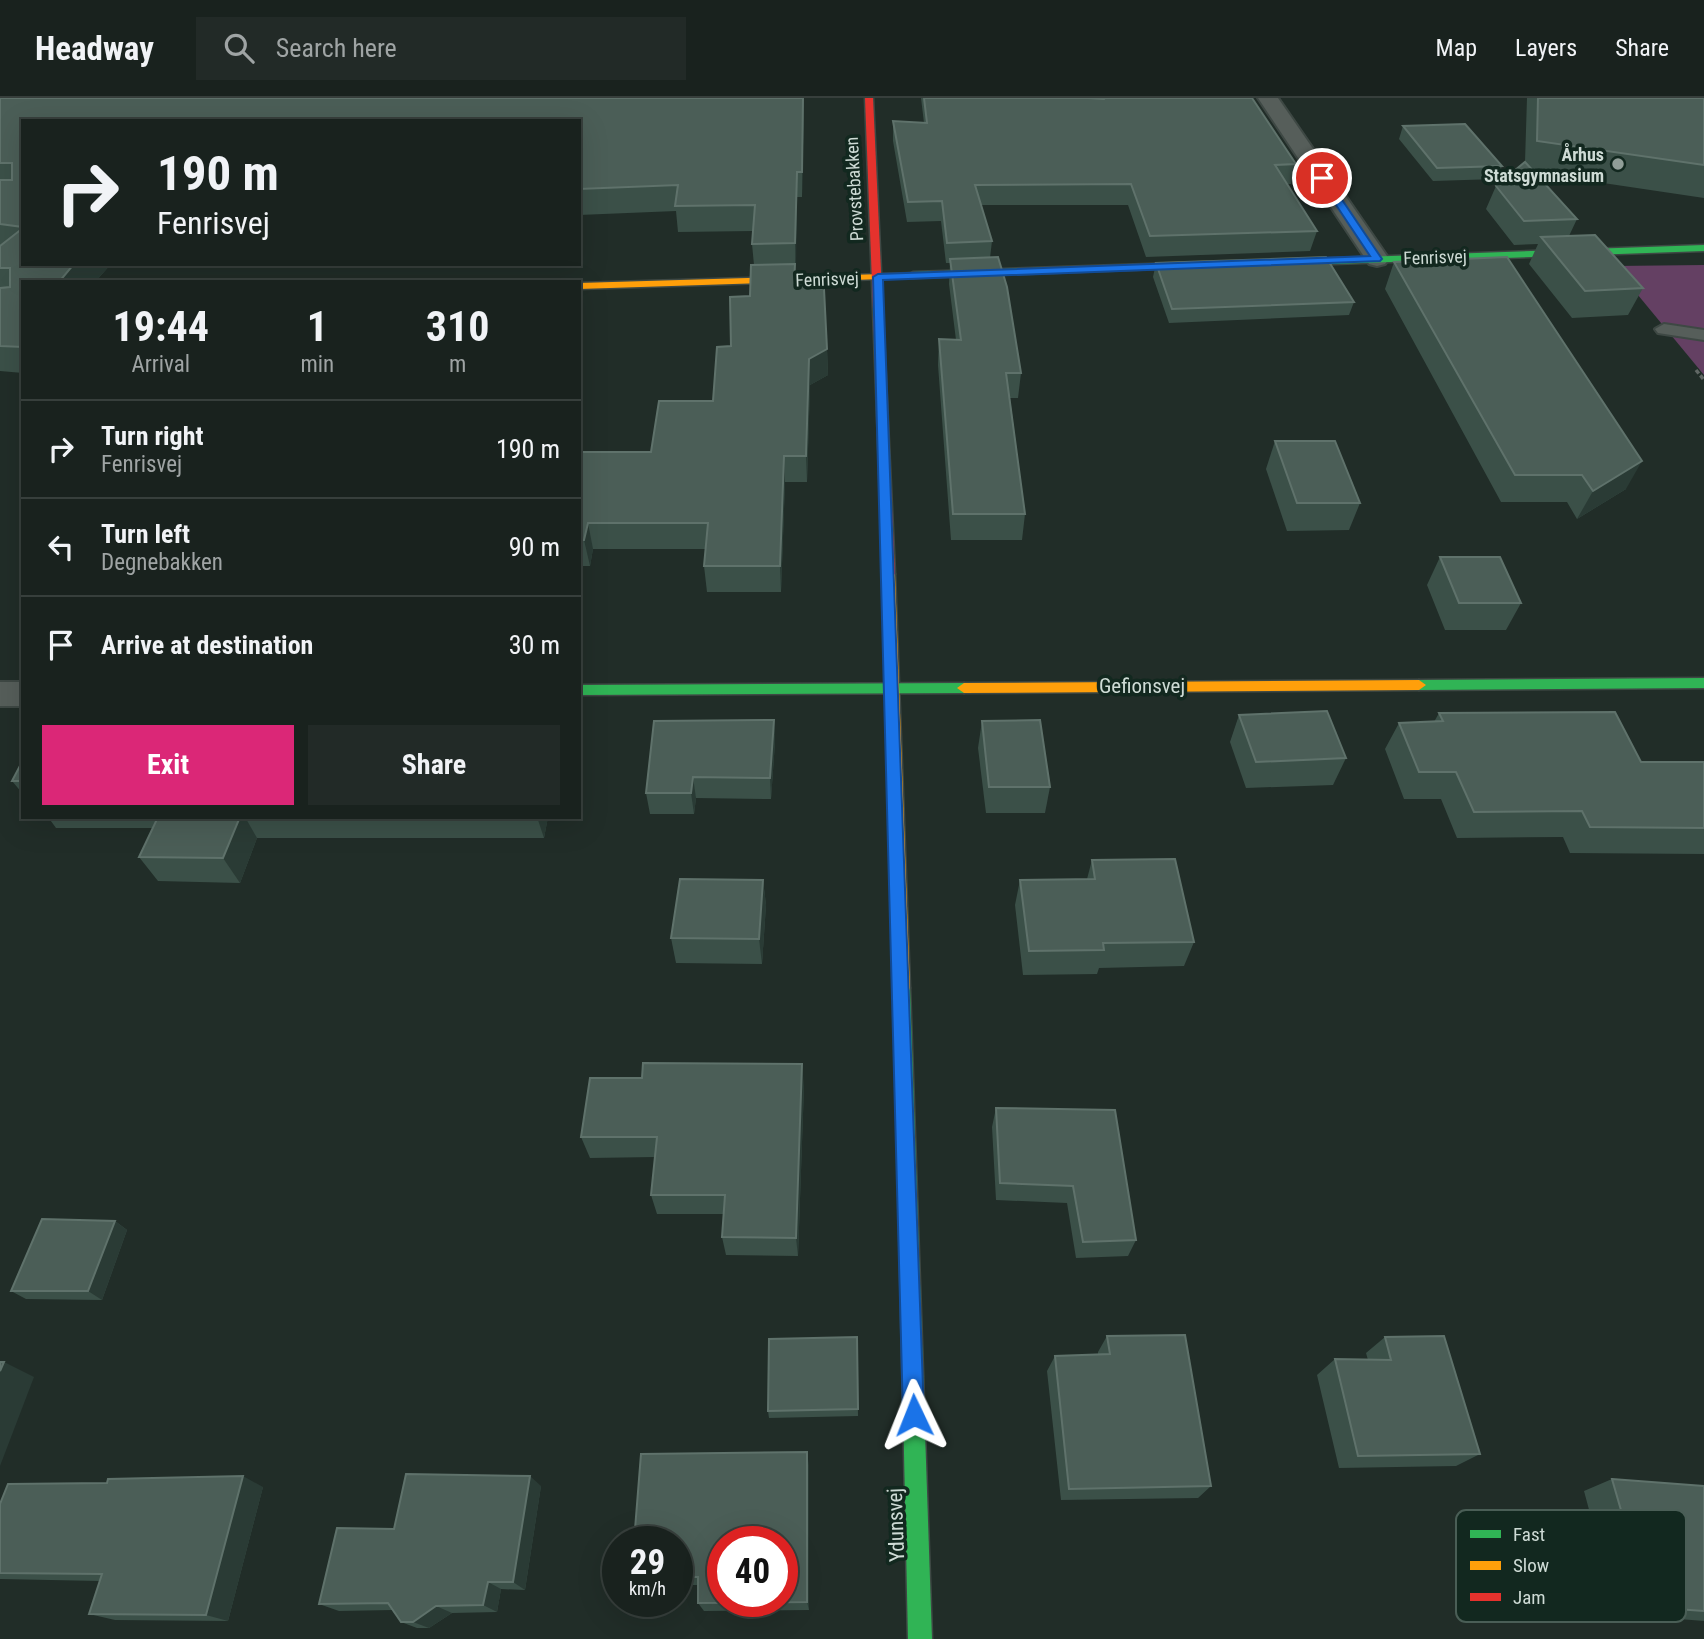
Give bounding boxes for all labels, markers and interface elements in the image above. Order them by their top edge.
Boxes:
search box [196,17,686,80]
text: Headway [35,29,154,68]
icon: search [220,29,258,67]
text: Search here [276,33,397,63]
text: Map [1436,34,1477,62]
text: Layers [1515,34,1577,62]
text: Share [1615,34,1669,62]
street label: Provstebakken [841,136,867,242]
place label: Århus Statsgymnasium [1484,143,1604,186]
text: 190 m [157,145,279,202]
icon: right [42,147,133,238]
pin [1292,148,1352,208]
marker: Århus Statsgymnasium [1610,156,1626,172]
icon: arrive [1303,159,1341,197]
text: Fenrisvej [157,204,270,242]
street label: Fenrisvej [1403,245,1467,269]
street label: Fenrisvej [795,267,859,291]
text: 19:44 [113,302,209,351]
text: 1 [307,302,328,351]
text: 310 [426,302,489,351]
text: Arrival [131,351,190,378]
text: min [300,351,334,378]
text: m [449,351,466,378]
text: Turn right [101,421,203,451]
icon: right [42,430,80,468]
text: 190 m [496,434,560,464]
text: Fenrisvej [101,451,182,478]
text: Turn left [101,519,190,549]
icon: left [42,528,80,566]
text: 90 m [509,532,560,562]
text: Degnebakken [101,549,223,576]
icon: arrive [42,626,80,664]
text: Arrive at destination [101,630,313,660]
text: 30 m [509,630,560,660]
street label: Gefionsvej [1099,674,1185,698]
button: Exit [42,725,294,805]
button: Share [308,725,560,805]
position arrow [877,1378,951,1452]
street label: Ydunsvej [883,1488,909,1562]
legend [1456,1510,1686,1622]
text: Fast [1513,1523,1545,1546]
speed limit sign: 40 [707,1526,798,1617]
text: 29 [630,1542,665,1583]
text: Slow [1513,1554,1549,1577]
text: km/h [629,1578,666,1599]
text: Jam [1513,1586,1546,1609]

